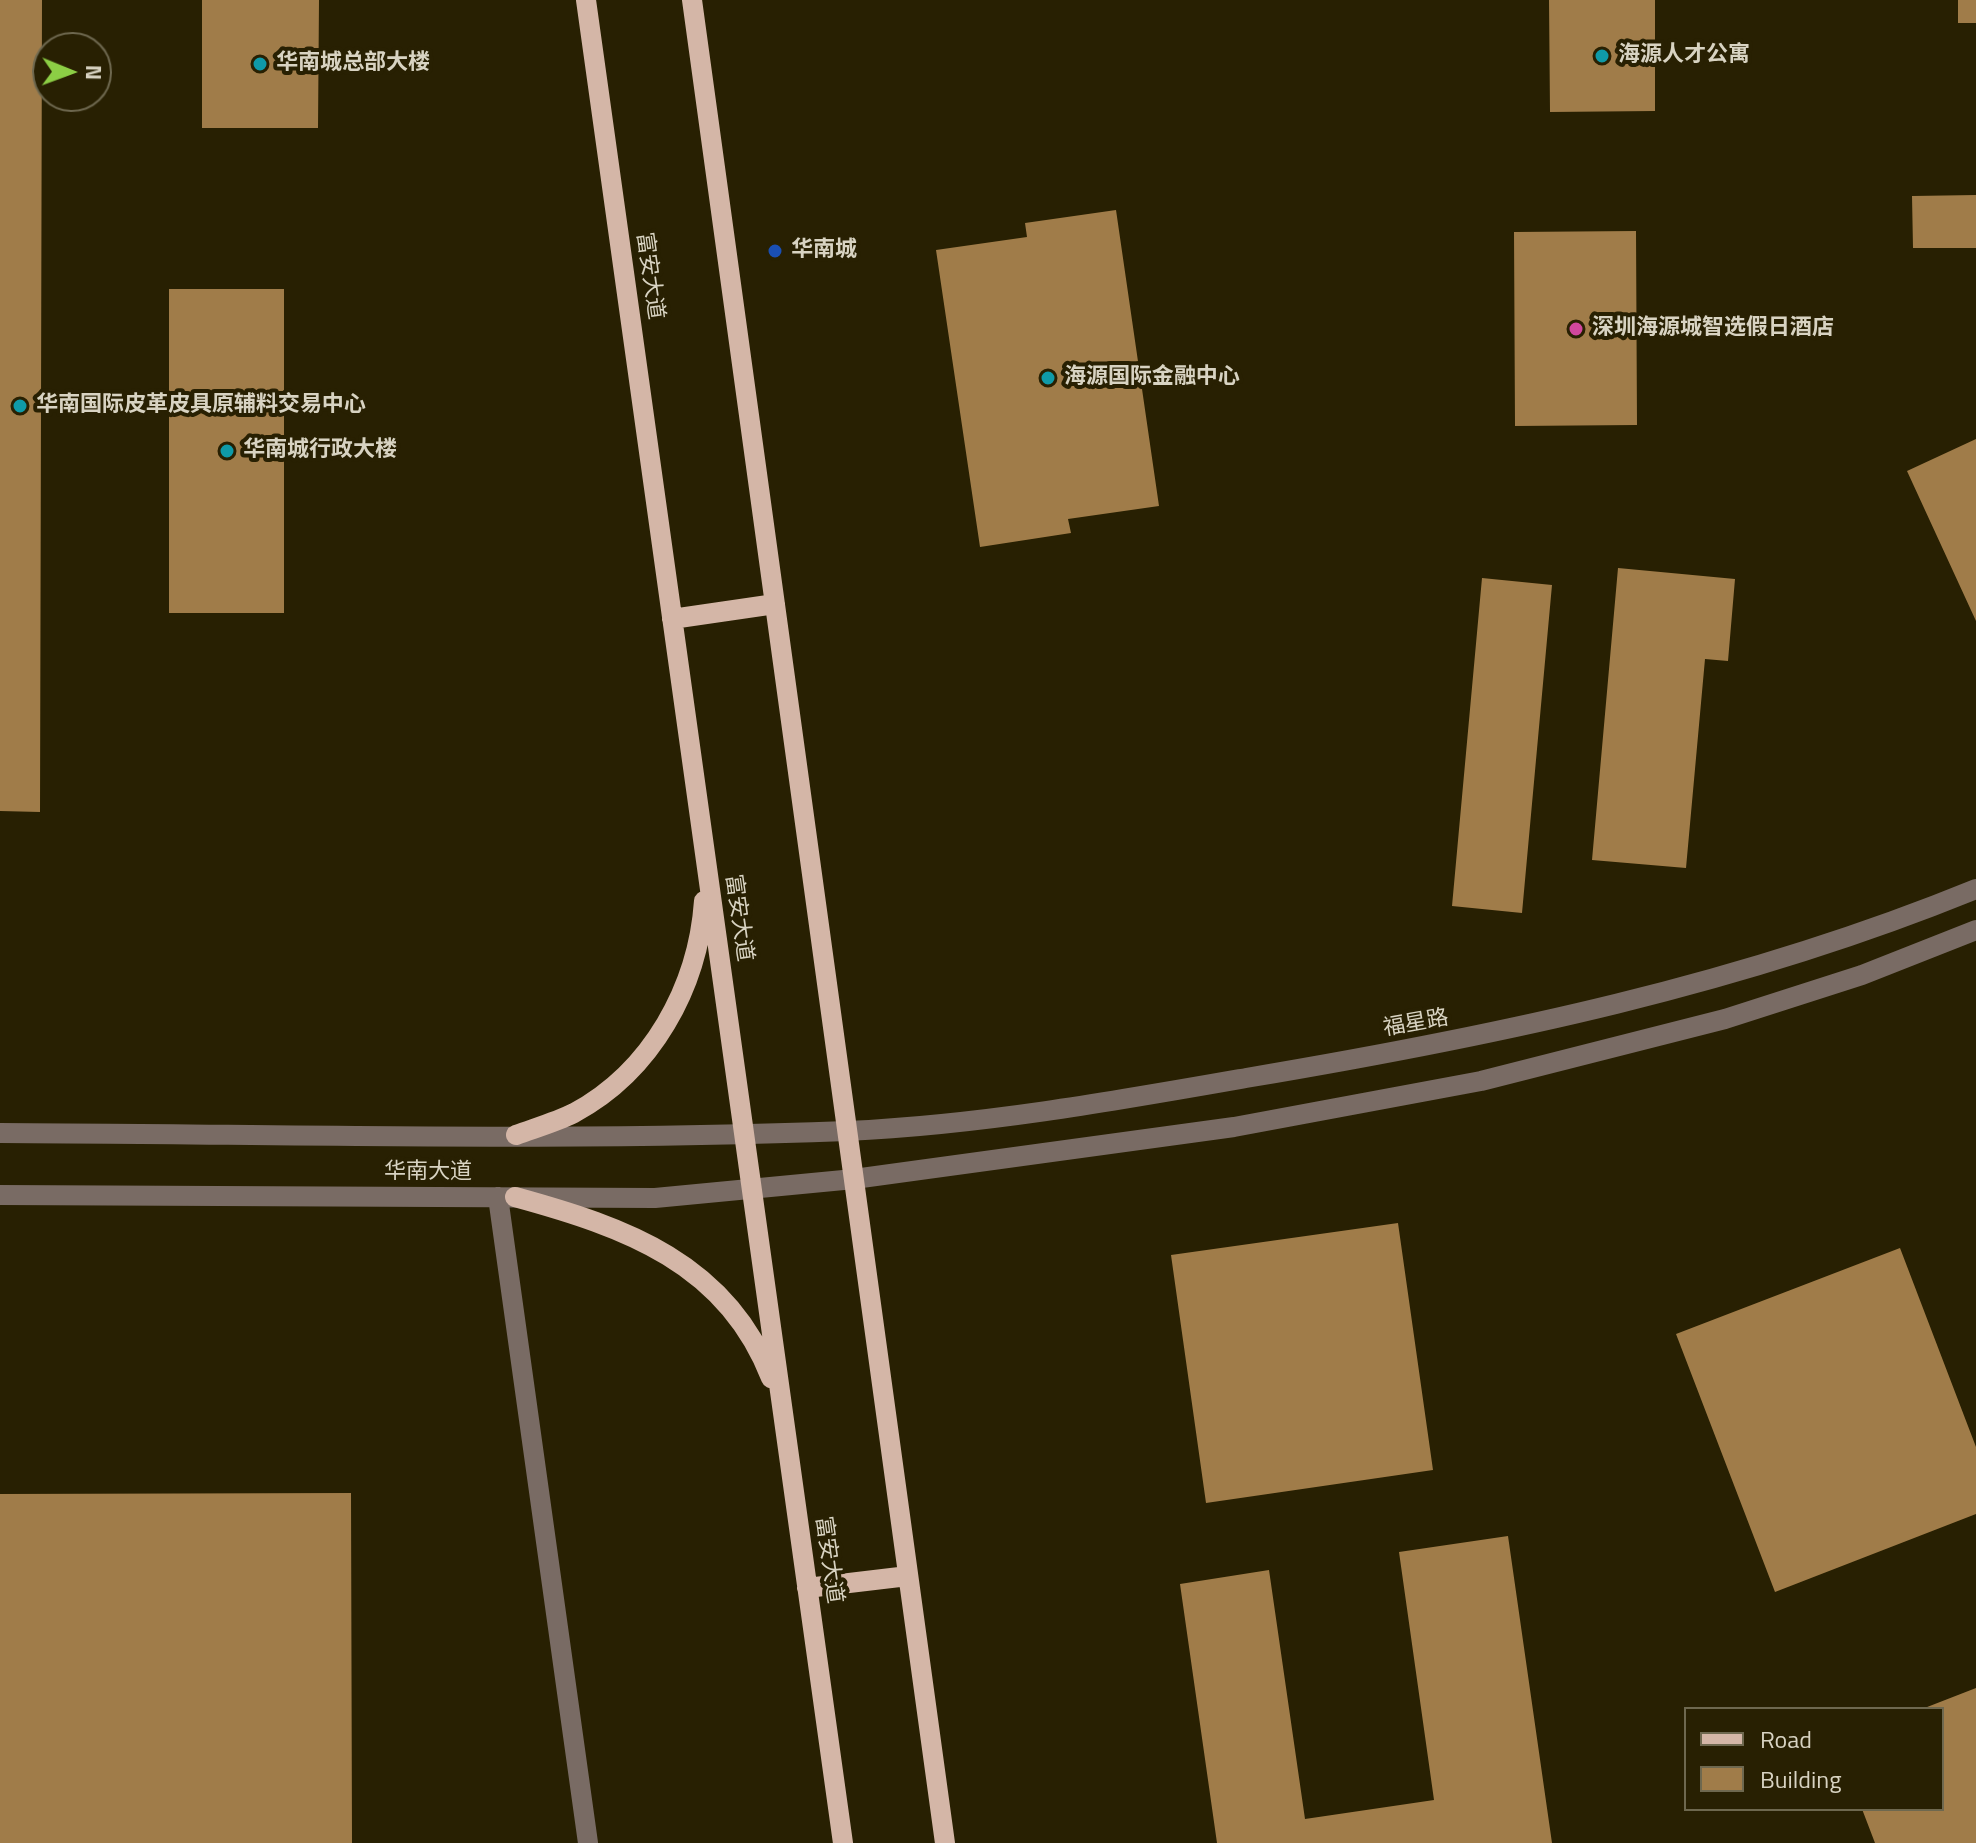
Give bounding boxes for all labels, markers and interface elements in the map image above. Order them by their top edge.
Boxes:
north arrow [32,32,112,112]
place label: 海源人才公寓 [1618,43,1750,69]
marker: 海源人才公寓 [1593,47,1611,65]
place label: 华南城总部大楼 [276,51,430,77]
marker: 华南城总部大楼 [251,55,269,73]
text: N [77,64,111,80]
street label: 富安大道 [630,231,668,321]
place label: 华南城 [791,238,857,264]
marker: 华南城 [766,242,784,260]
place label: 深圳海源城智选假日酒店 [1592,316,1834,342]
marker: 深圳海源城智选假日酒店 [1567,320,1585,338]
place label: 海源国际金融中心 [1064,365,1240,391]
marker: 海源国际金融中心 [1039,369,1057,387]
place label: 华南国际皮革皮具原辅料交易中心 [36,393,366,419]
marker: 华南国际皮革皮具原辅料交易中心 [11,397,29,415]
place label: 华南城行政大楼 [243,438,397,464]
marker: 华南城行政大楼 [218,442,236,460]
street label: 富安大道 [719,873,757,963]
street label: 福星路 [1381,1005,1451,1043]
street label: 华南大道 [384,1160,472,1186]
street label: 富安大道 [809,1515,847,1605]
legend [1684,1707,1944,1811]
text: Road [1760,1721,1812,1757]
text: Building [1760,1761,1842,1797]

